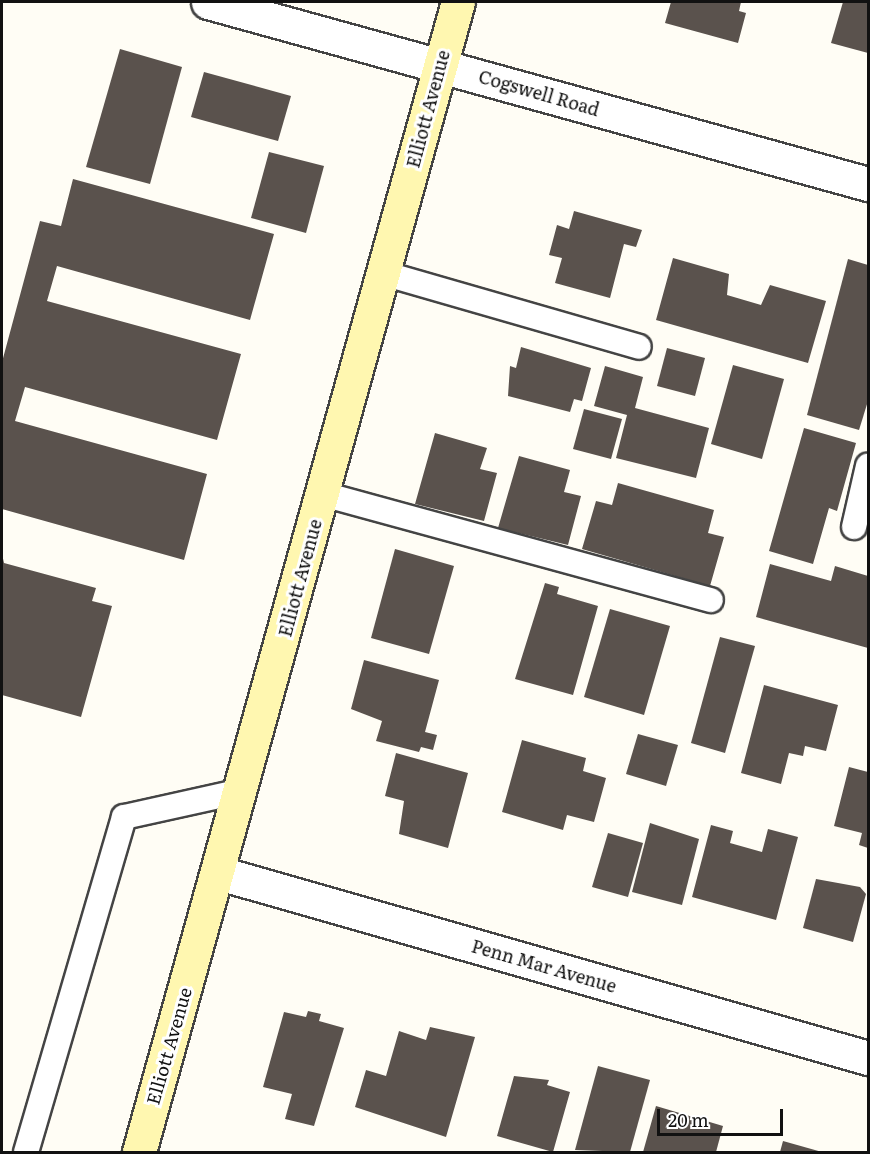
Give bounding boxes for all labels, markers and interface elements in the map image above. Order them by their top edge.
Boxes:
street label: Elliott Avenue [402,48,454,170]
street label: Cogswell Road [476,65,602,121]
street label: Elliott Avenue [274,517,326,639]
street label: Penn Mar Avenue [469,935,619,997]
street label: Elliott Avenue [142,985,196,1107]
scale bar [660,1097,786,1135]
text: 20 m [668,1106,709,1133]

